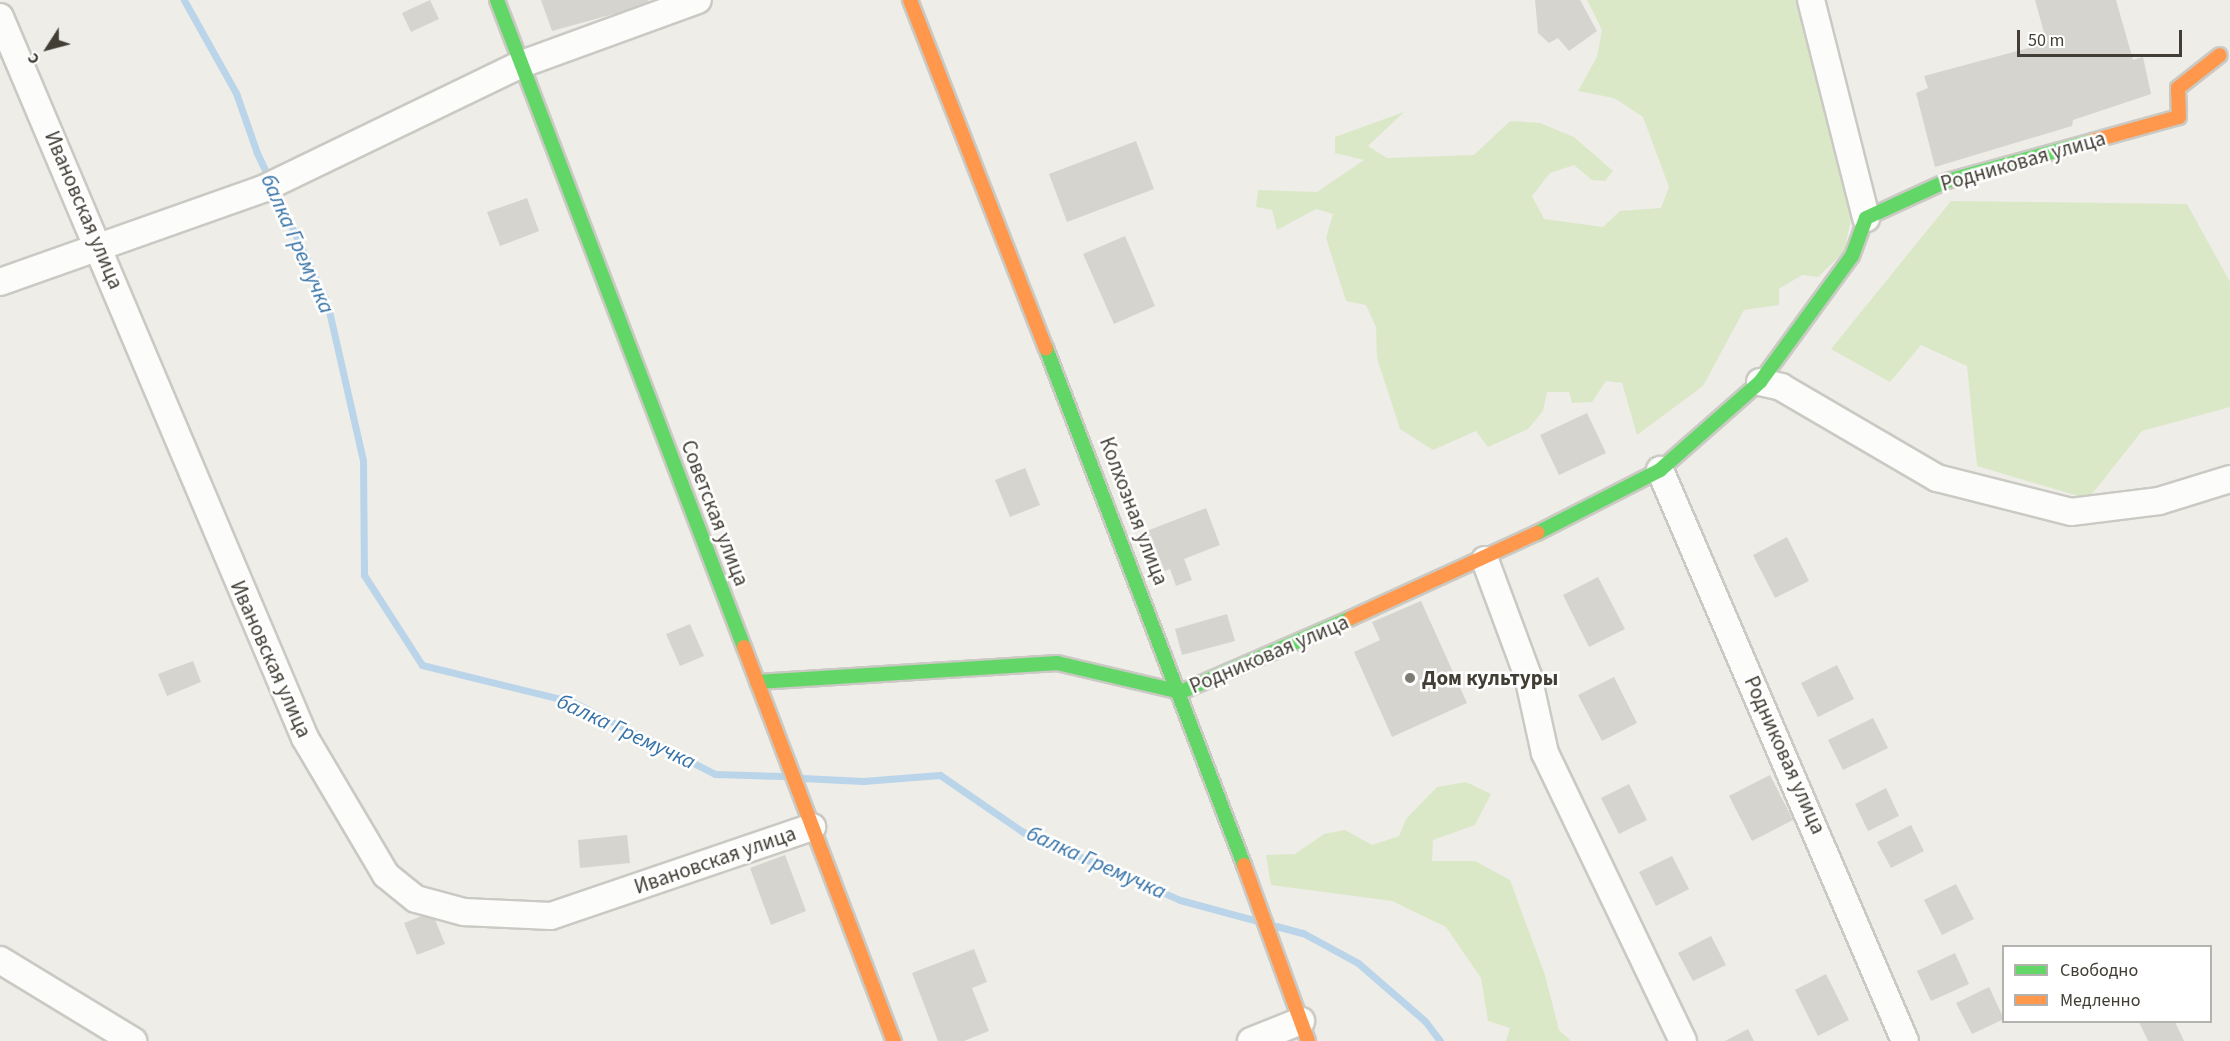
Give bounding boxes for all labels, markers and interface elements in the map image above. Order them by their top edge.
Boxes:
north arrow [18,18,78,78]
scale bar [2020,18,2185,56]
text: 50 m [2028,28,2064,53]
text: С [22,48,45,69]
street label: Родниковая улица [1938,125,2108,197]
street label: Ивановская улица [39,127,129,293]
water label: балка Гремучка [254,170,340,318]
street label: Колхозная улица [1094,433,1174,589]
street label: Советская улица [676,437,754,589]
street label: Ивановская улица [225,577,317,741]
street label: Родниковая улица [1186,609,1352,699]
place label: Дом культуры [1422,665,1558,691]
marker: Дом культуры [1403,671,1417,685]
street label: Родниковая улица [1739,672,1831,838]
water label: балка Гремучка [552,688,700,776]
water label: балка Гремучка [1022,820,1170,906]
street label: Ивановская улица [631,821,799,899]
legend [2002,945,2212,1023]
text: Свободно [2060,958,2138,983]
text: Медленно [2060,988,2140,1013]

